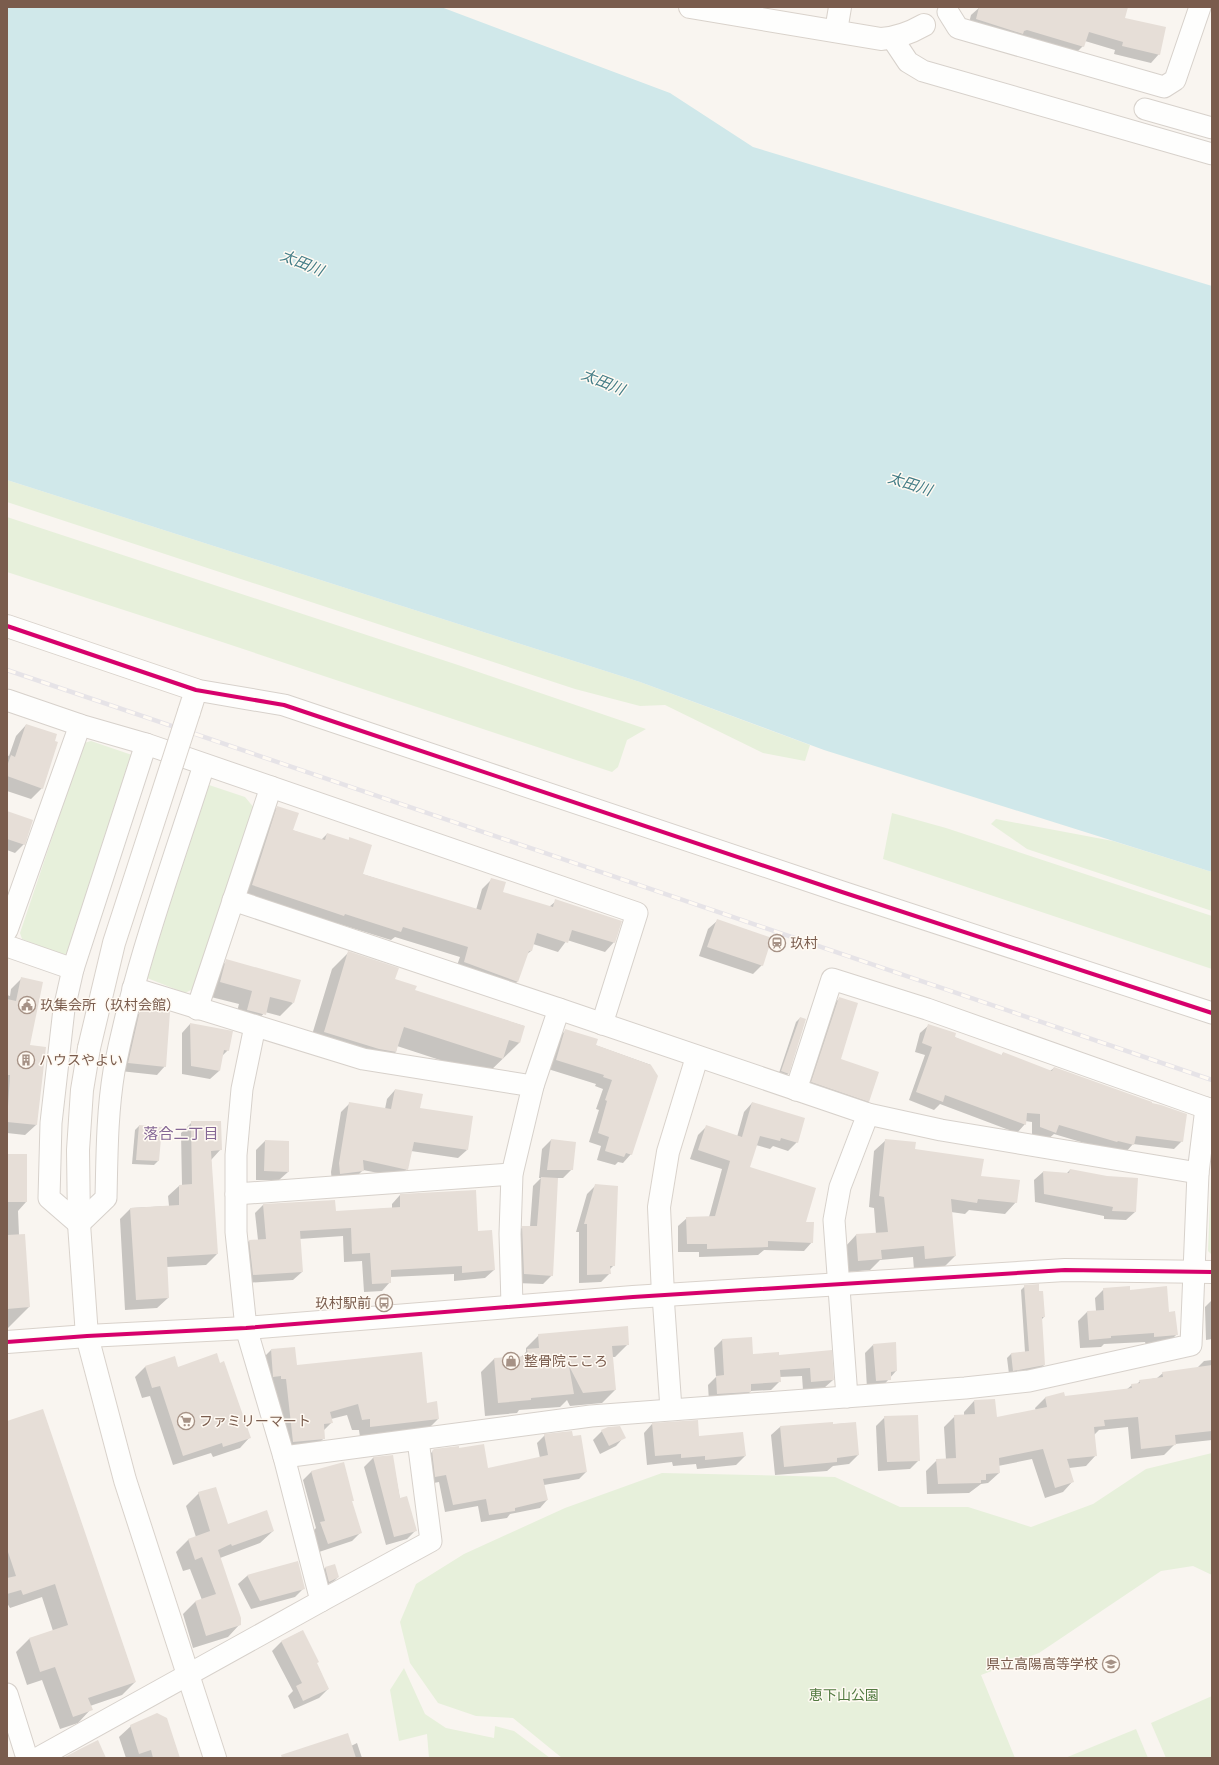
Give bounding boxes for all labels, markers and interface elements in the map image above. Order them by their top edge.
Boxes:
water label: 太田川 [277,244,329,282]
water label: 太田川 [578,363,630,401]
water label: 太田川 [885,467,937,502]
station icon: 玖村 [767,933,787,953]
place label: 玖村 [790,933,818,953]
public building icon: 玖集会所（玖村会館） [17,995,37,1015]
place label: 玖集会所（玖村会館） [40,995,180,1015]
building icon: ハウスやよい [16,1050,36,1070]
place label: ハウスやよい [39,1050,123,1070]
district label: 落合二丁目 [143,1123,219,1145]
place label: 玖村駅前 [315,1293,371,1313]
bus stop icon: 玖村駅前 [374,1293,394,1313]
shop icon: 整骨院こころ [501,1351,521,1371]
place label: 整骨院こころ [524,1351,608,1371]
supermarket icon: ファミリーマート [176,1411,196,1431]
place label: ファミリーマート [199,1411,311,1431]
place label: 県立高陽高等学校 [986,1654,1098,1674]
school or university icon: 県立高陽高等学校 [1101,1654,1121,1674]
park label: 恵下山公園 [809,1685,879,1705]

